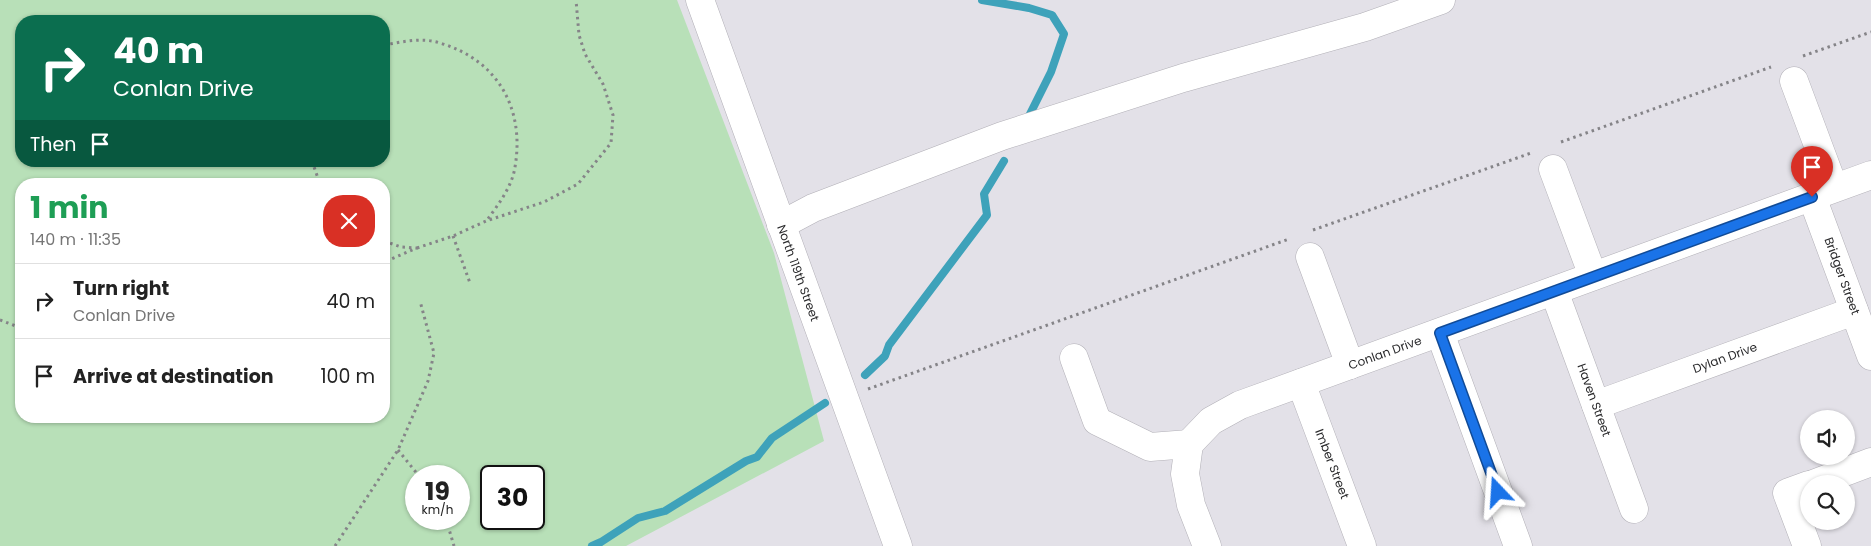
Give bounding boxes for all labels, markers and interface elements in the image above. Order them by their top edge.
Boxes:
text: 40 m [113,26,204,75]
icon: right [30,35,95,100]
text: Conlan Drive [113,73,254,104]
icon: arrive [86,130,114,158]
text: Then [30,131,76,158]
pin [1791,146,1833,197]
icon: arrive [1798,153,1826,181]
text: 1 min [30,186,108,229]
button: close [323,195,375,247]
street label: North 119th Street [773,222,824,323]
text: 140 m · 11:35 [30,228,121,251]
street label: Bridger Street [1821,235,1864,317]
text: Turn right [73,275,169,302]
icon: right [30,287,58,315]
text: 40 m [326,288,375,315]
text: Conlan Drive [73,304,175,327]
street label: Conlan Drive [1346,331,1424,374]
street label: Dylan Drive [1690,338,1759,377]
street label: Haven Street [1573,361,1616,439]
icon: arrive [30,362,58,390]
text: Arrive at destination [73,363,274,390]
text: 100 m [320,363,375,390]
map controls [1800,410,1855,530]
button: sound [1800,410,1855,465]
street label: Imber Street [1311,426,1354,501]
speed limit sign: 30 [480,465,545,530]
position arrow [1471,465,1523,517]
text: 19 [425,474,450,509]
button: search [1800,475,1855,530]
text: km/h [422,501,453,518]

